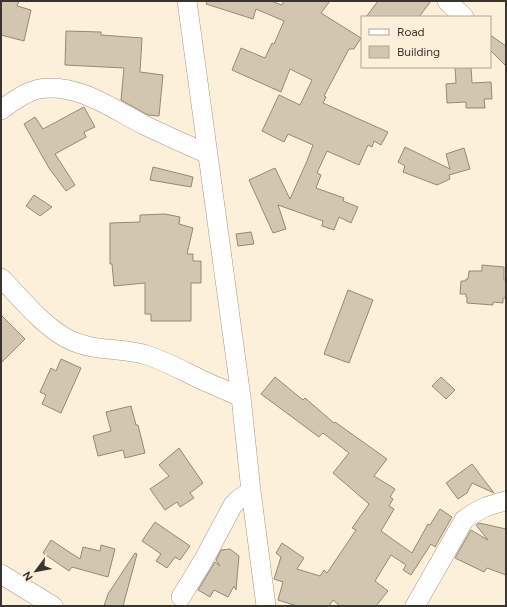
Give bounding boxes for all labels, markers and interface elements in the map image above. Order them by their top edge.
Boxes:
legend [361,16,491,68]
text: Road [397,25,425,39]
text: Building [397,45,440,59]
north arrow [16,551,56,591]
text: N [20,569,36,583]

